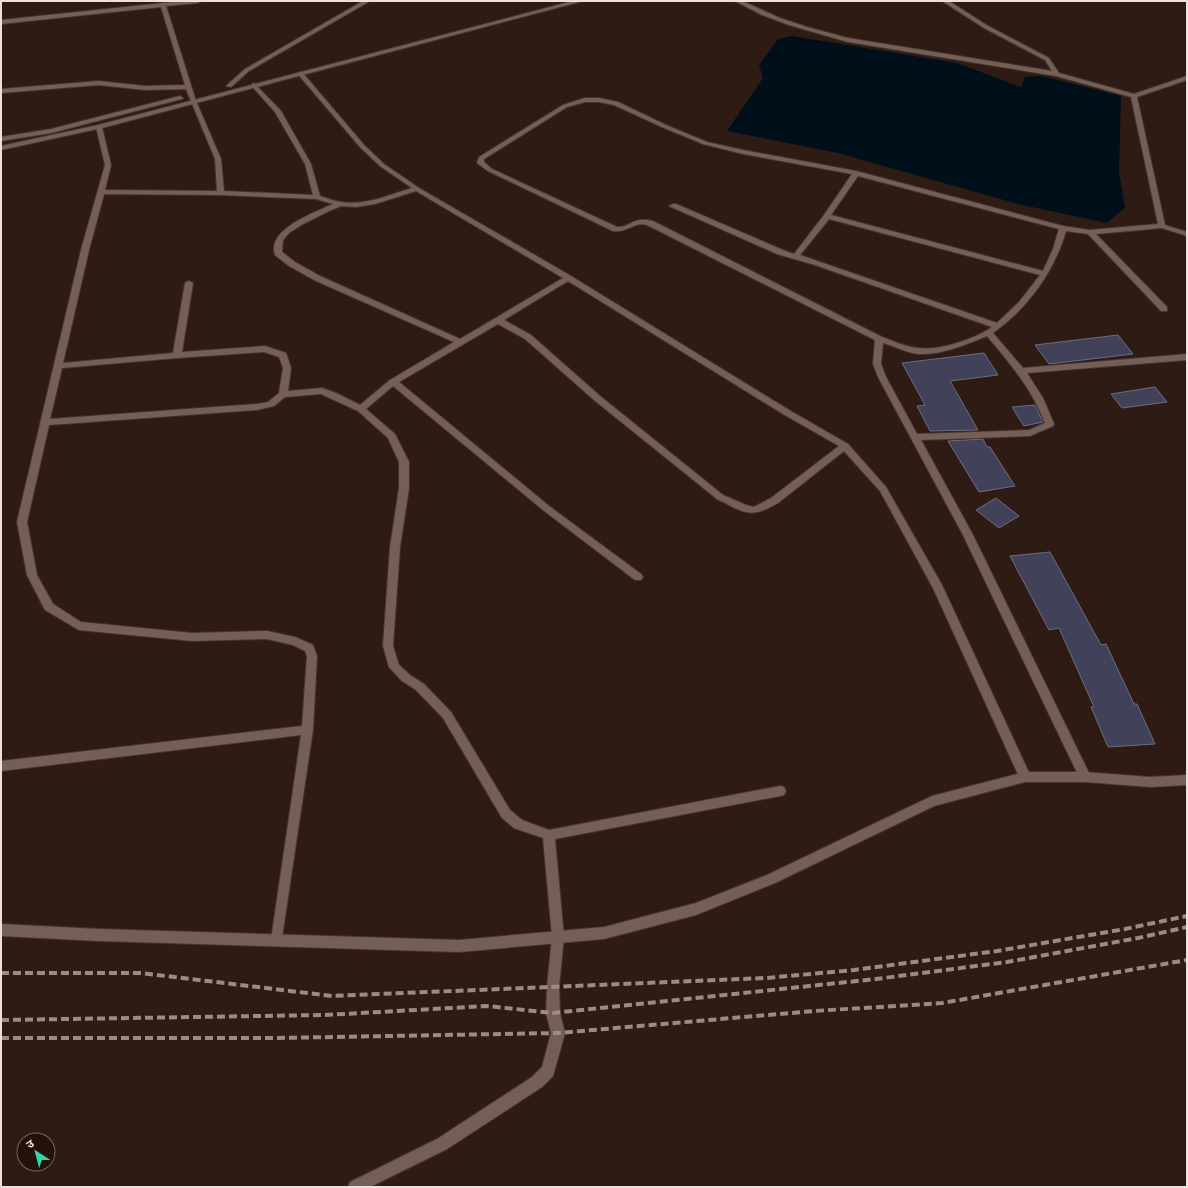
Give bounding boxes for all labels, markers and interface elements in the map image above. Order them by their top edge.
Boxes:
north arrow [16,1132,56,1172]
text: उ [24,1137,37,1151]

